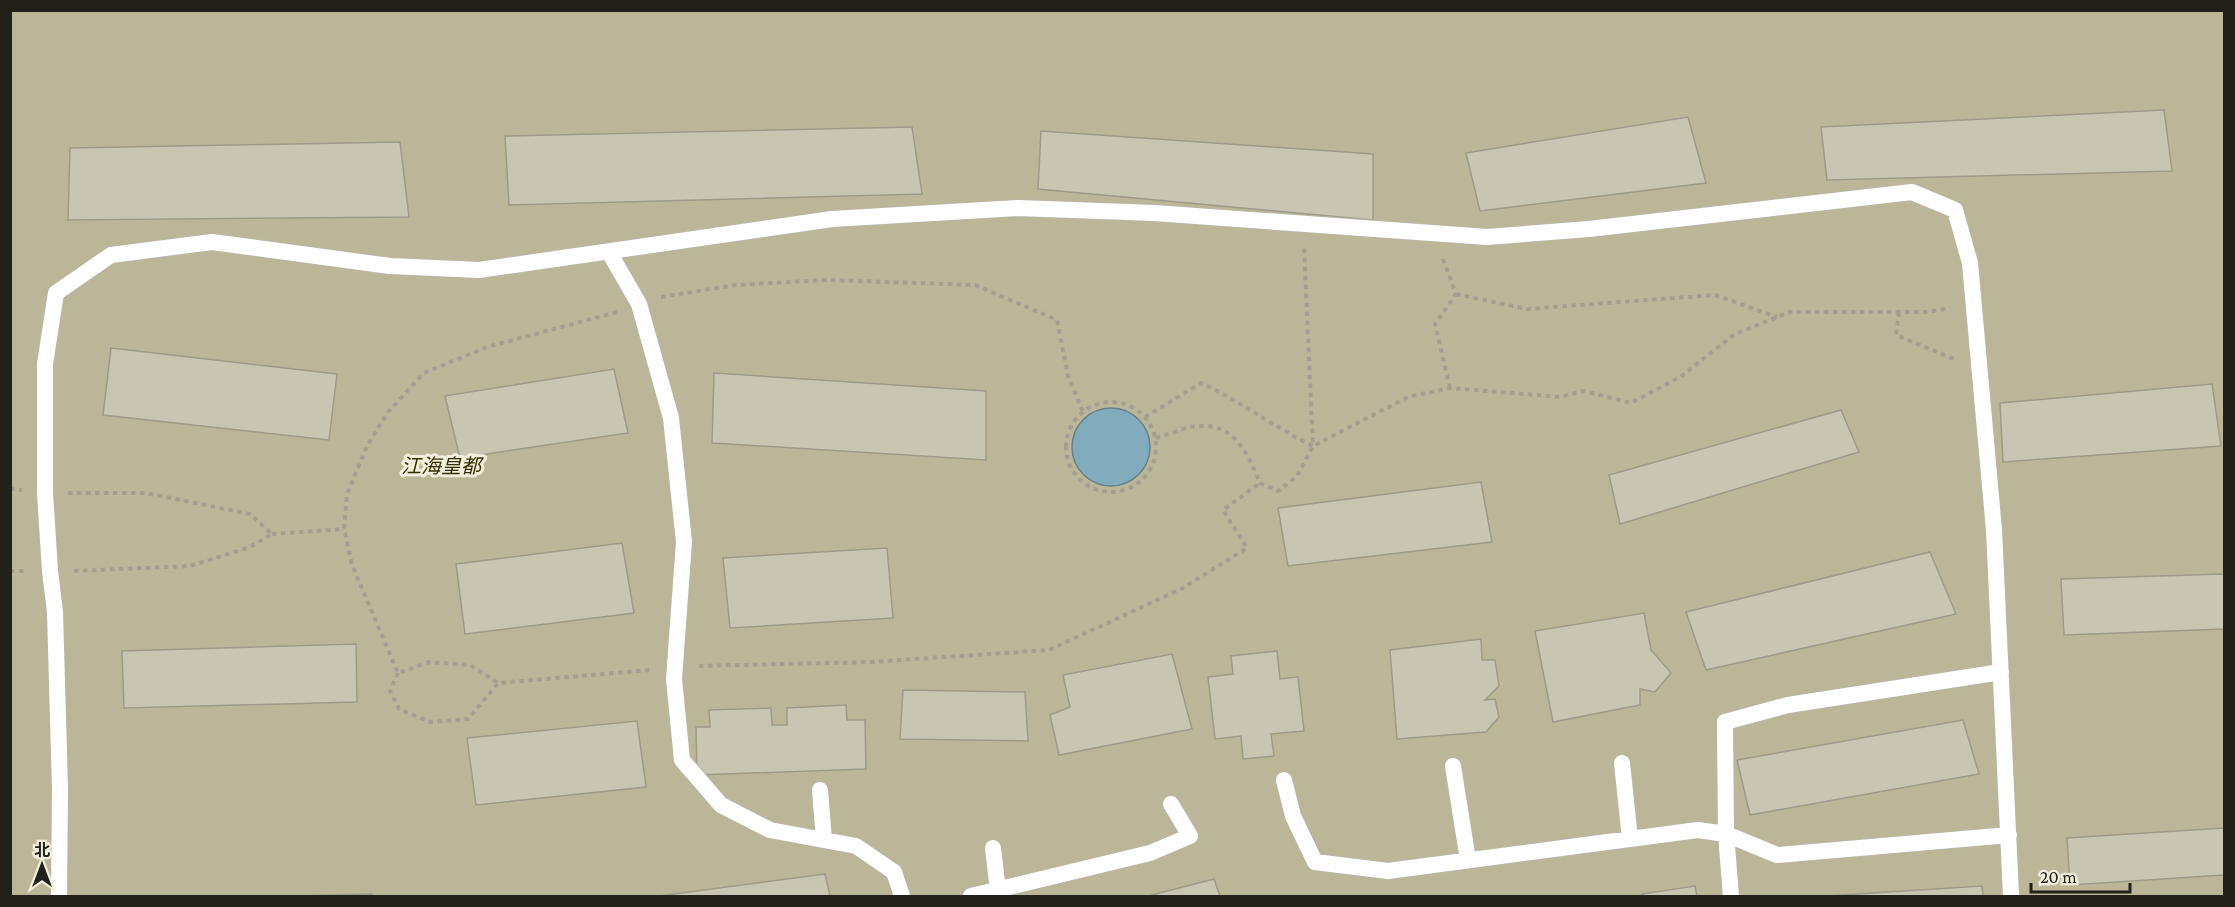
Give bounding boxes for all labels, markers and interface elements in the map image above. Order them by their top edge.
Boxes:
park label: 江海皇都 [401,455,485,477]
north arrow [12,835,72,895]
text: 北 [34,842,50,859]
scale bar [2031,856,2130,894]
text: 20 m [2040,867,2077,887]

